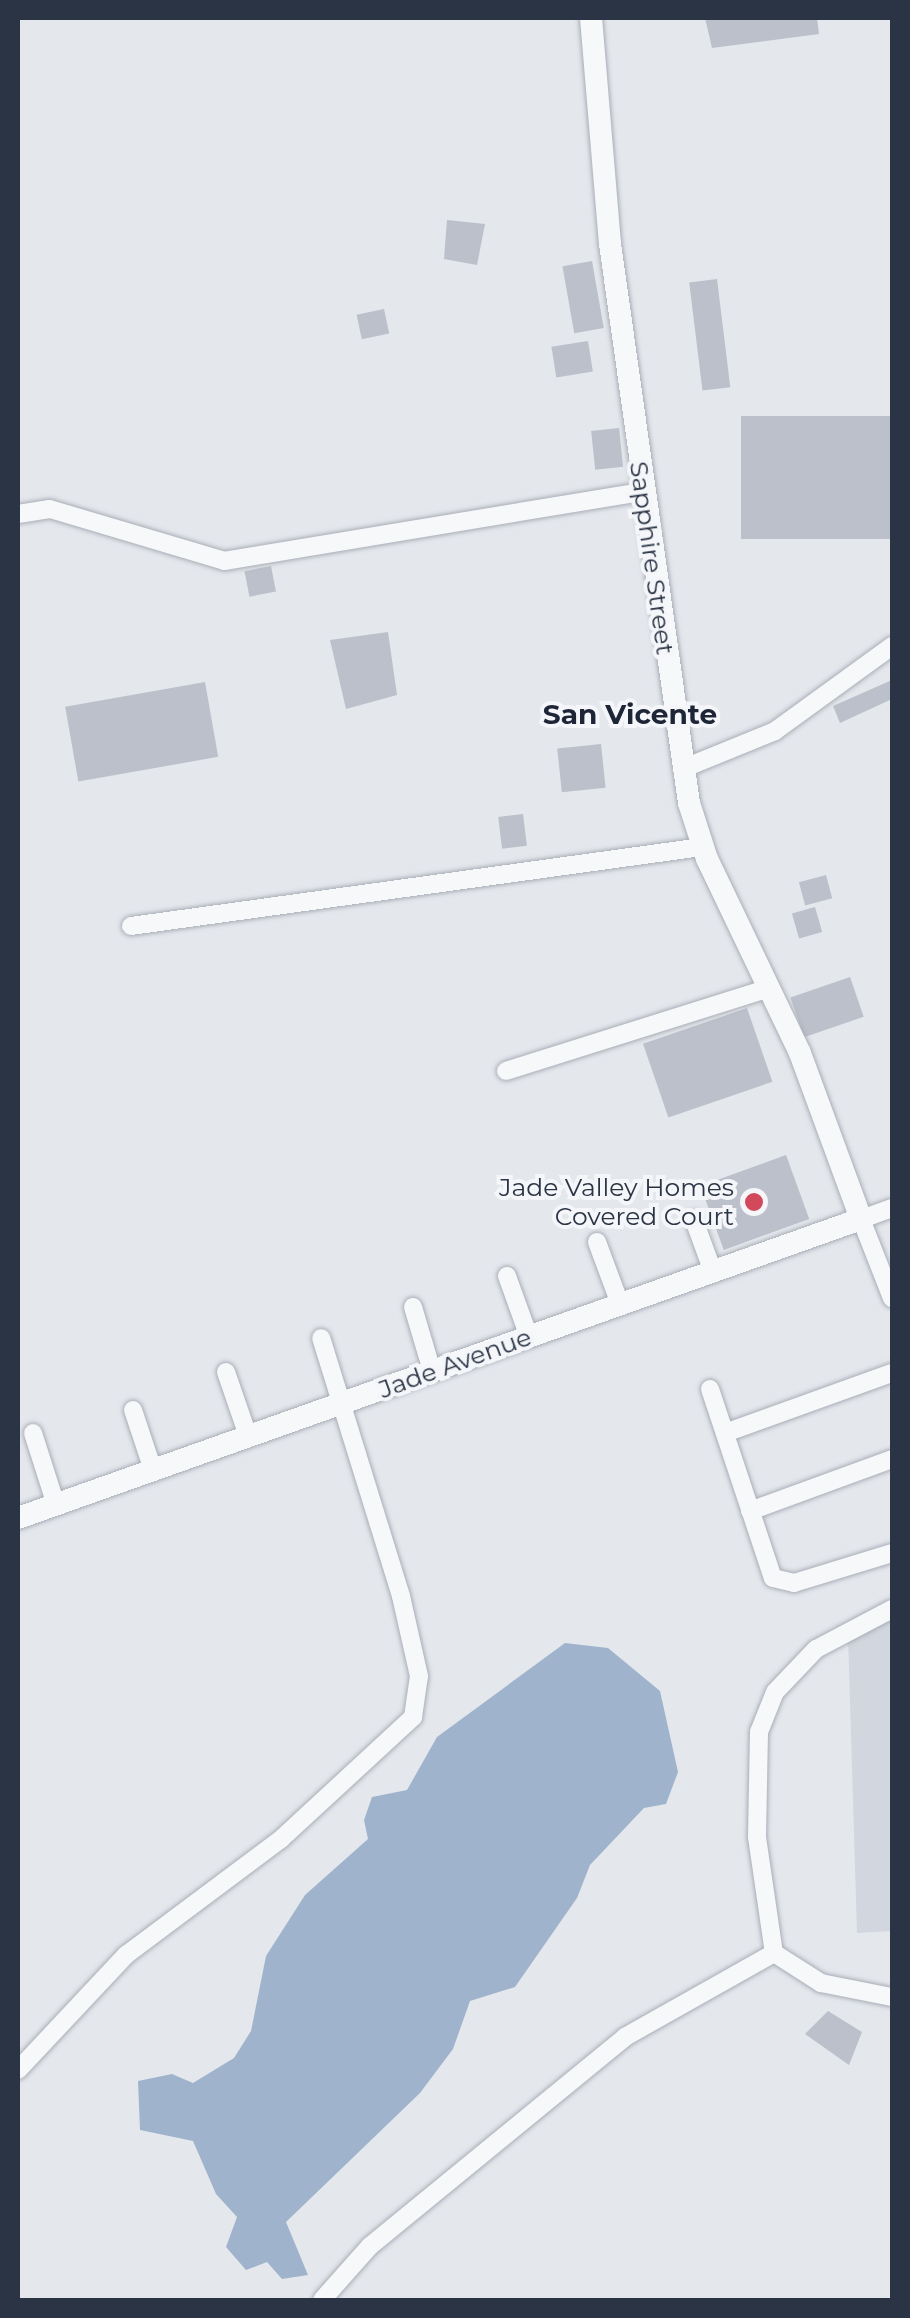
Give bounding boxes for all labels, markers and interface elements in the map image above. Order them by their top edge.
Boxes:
street label: Sapphire Street [624,460,680,656]
district label: San Vicente [543,697,717,731]
place label: Jade Valley Homes Covered Court [499,1173,734,1232]
marker: Jade Valley Homes Covered Court [743,1191,765,1213]
street label: Jade Avenue [375,1322,535,1404]

